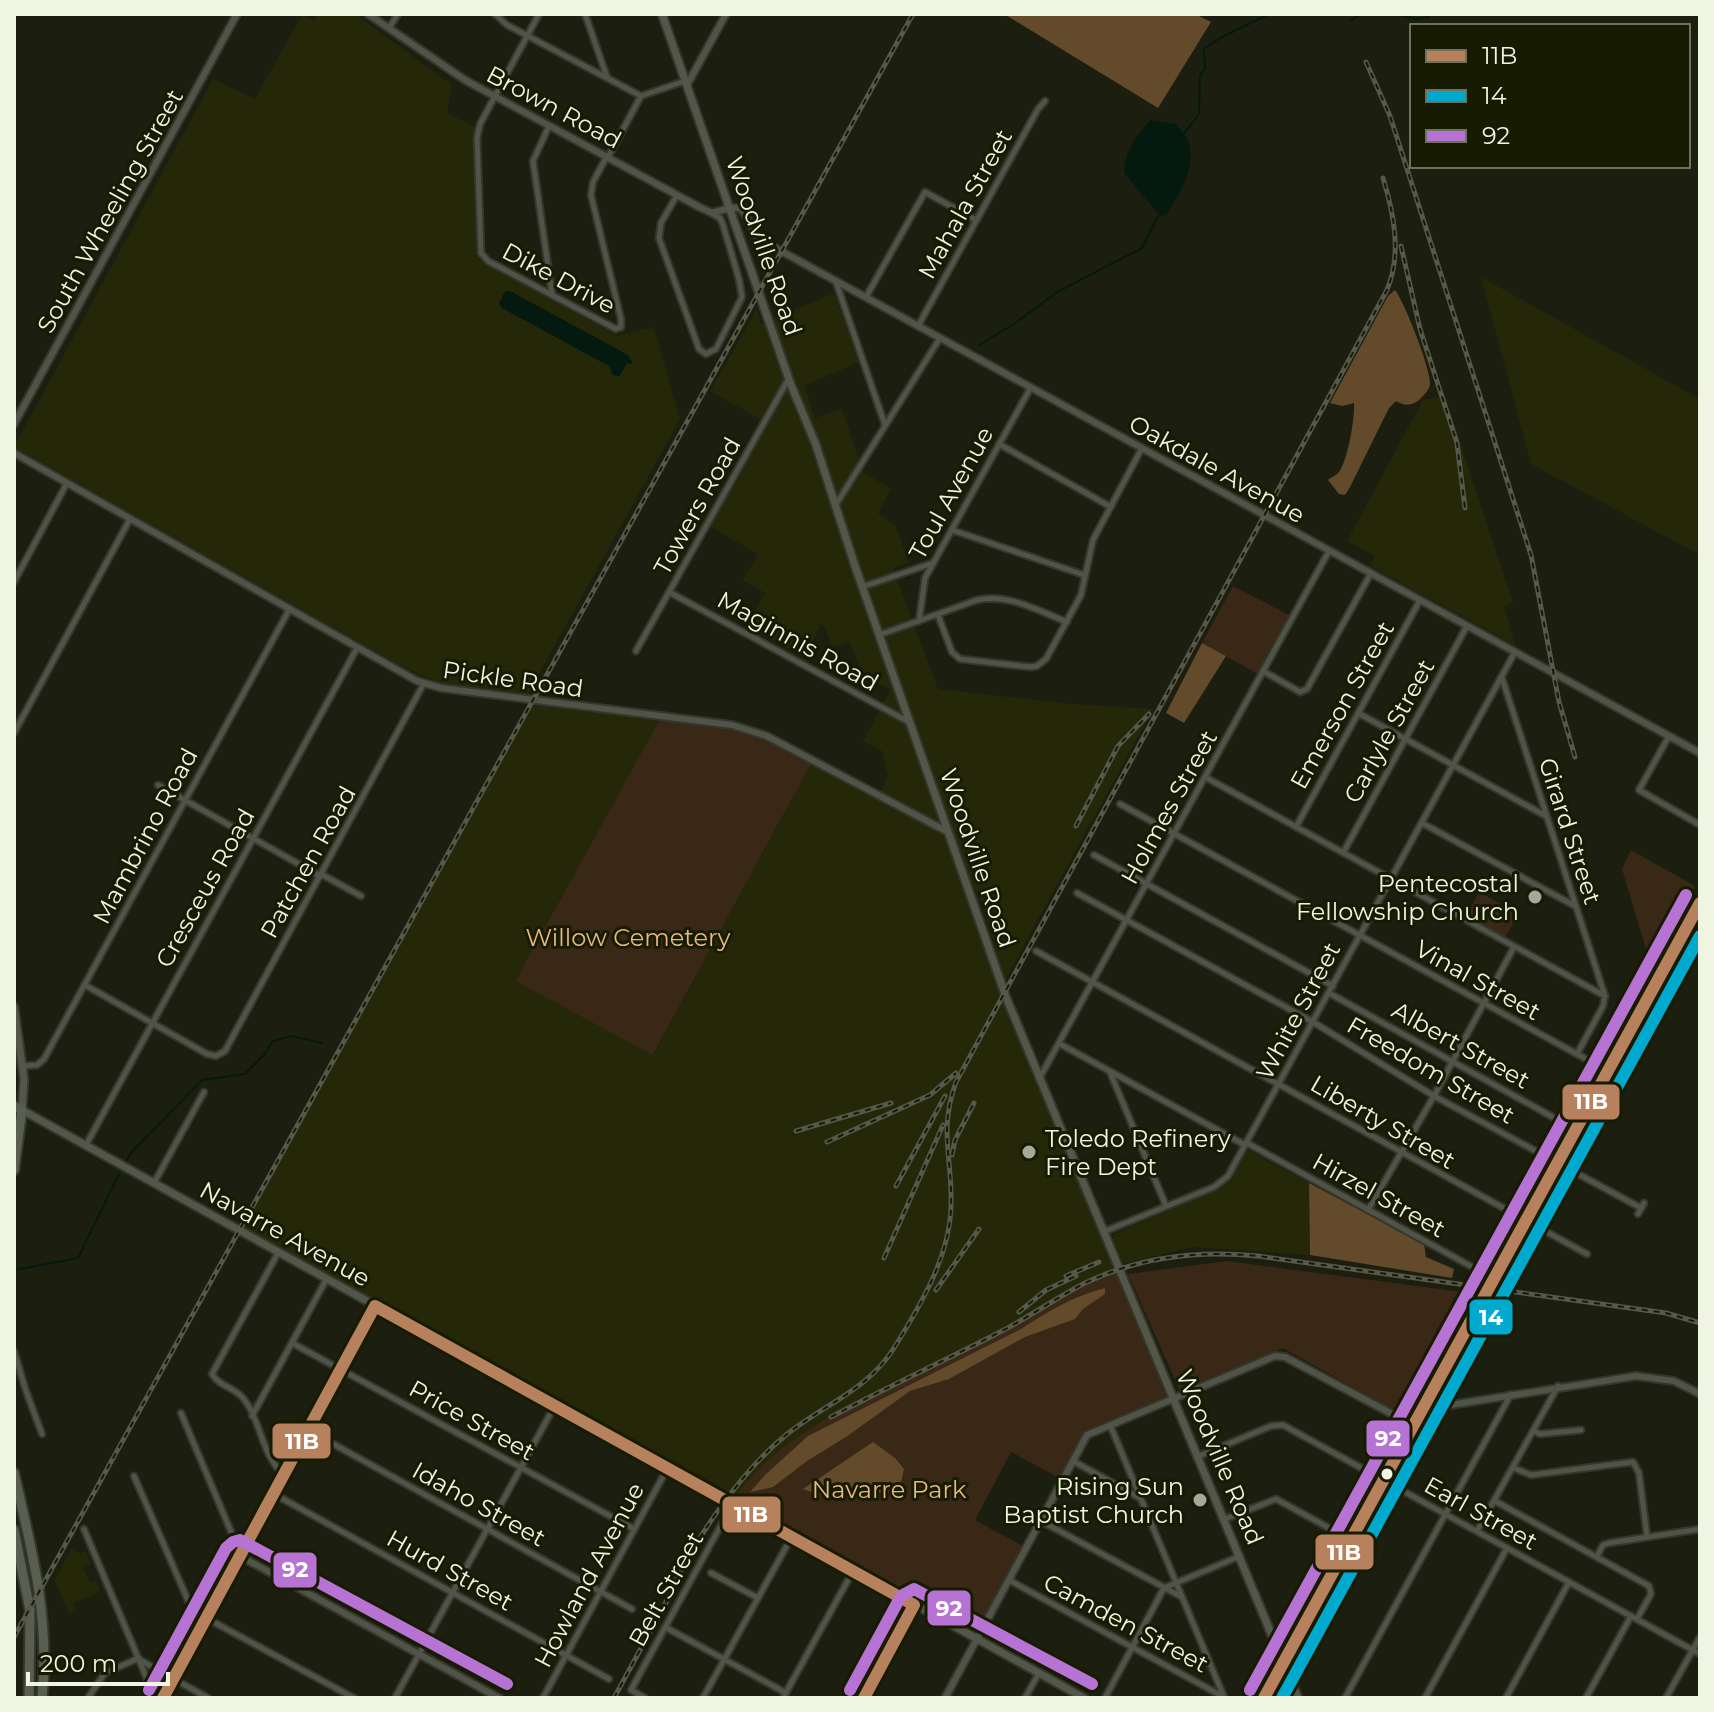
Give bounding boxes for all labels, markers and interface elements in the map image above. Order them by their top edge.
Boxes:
legend [1410,24,1690,168]
text: 11B [1482,41,1517,70]
street label: Brown Road [482,59,626,155]
text: 14 [1482,81,1507,110]
street label: South Wheeling Street [31,84,189,338]
text: 92 [1482,121,1510,150]
street label: Mahala Street [912,124,1018,284]
street label: Woodville Road [720,153,808,339]
street label: Dike Drive [498,236,620,320]
street label: Oakdale Avenue [1124,409,1310,529]
street label: Toul Avenue [903,422,999,564]
street label: Towers Road [647,432,747,580]
street label: Maginnis Road [712,585,884,697]
street label: Emerson Street [1284,616,1400,794]
street label: Carlyle Street [1338,654,1440,808]
street label: Pickle Road [441,655,585,703]
street label: Holmes Street [1115,725,1223,889]
street label: Mambrino Road [86,743,204,929]
street label: Girard Street [1533,754,1607,908]
street label: Woodville Road [934,765,1022,951]
street label: Patchen Road [254,781,362,943]
street label: Cresceus Road [149,803,261,973]
place label: Pentecostal Fellowship Church [1296,869,1519,926]
marker: Pentecostal Fellowship Church [1526,888,1544,906]
park label: Willow Cemetery [526,923,730,952]
street label: Vinal Street [1410,934,1546,1026]
street label: White Street [1250,937,1346,1085]
street label: Albert Street [1387,995,1535,1095]
street label: Freedom Street [1342,1010,1520,1130]
street label: Liberty Street [1306,1069,1461,1175]
line badge: 11B [1561,1083,1621,1121]
text: 11B [1574,1088,1608,1115]
place label: Toledo Refinery Fire Dept [1045,1124,1231,1181]
marker: Toledo Refinery Fire Dept [1020,1143,1038,1161]
street label: Hirzel Street [1307,1147,1451,1244]
street label: Navarre Avenue [195,1175,375,1293]
line badge: 14 [1468,1298,1514,1336]
text: 14 [1479,1304,1503,1331]
street label: Woodville Road [1170,1365,1270,1549]
street label: Price Street [404,1374,540,1467]
line badge: 92 [1365,1419,1411,1458]
line badge: 11B [271,1422,332,1460]
text: 92 [1375,1425,1401,1452]
text: 11B [285,1428,319,1455]
street label: Idaho Street [407,1455,551,1553]
unlabelled marker [1379,1466,1395,1482]
street label: Earl Street [1419,1470,1543,1556]
place label: Rising Sun Baptist Church [1003,1472,1184,1529]
park label: Navarre Park [812,1475,967,1504]
street label: Howland Avenue [528,1478,650,1672]
marker: Rising Sun Baptist Church [1191,1491,1209,1509]
line badge: 11B [721,1495,782,1534]
text: 11B [734,1501,768,1528]
street label: Hurd Street [382,1523,519,1617]
street label: Belt Street [622,1526,710,1652]
line badge: 11B [1314,1533,1375,1571]
text: 11B [1327,1539,1361,1566]
line badge: 92 [272,1551,318,1589]
text: 92 [282,1556,308,1583]
street label: Camden Street [1039,1567,1214,1679]
line badge: 92 [926,1589,972,1627]
text: 92 [936,1595,962,1622]
scale bar [28,1636,168,1686]
text: 200 m [40,1649,117,1678]

